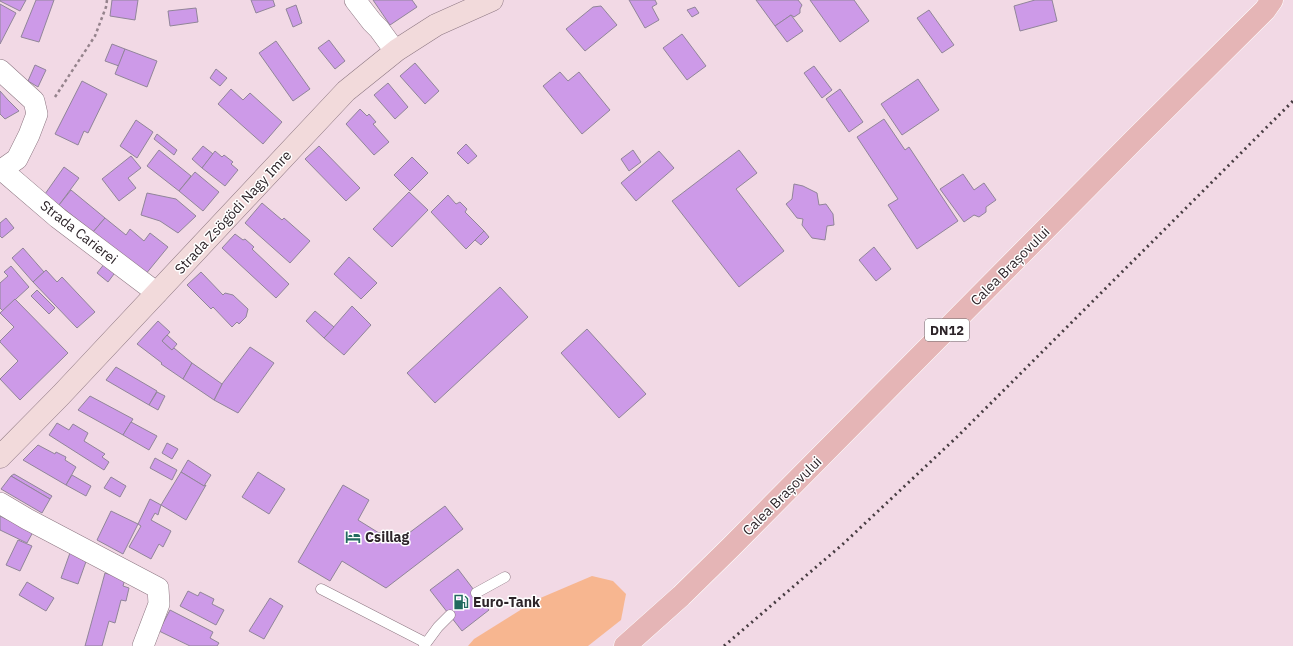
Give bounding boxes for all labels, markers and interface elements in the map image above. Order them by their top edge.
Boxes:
street label: Strada Zsögödi Nagy Imre [171,146,295,278]
street label: Strada Carierei [37,196,121,268]
street label: Calea Brașovului [967,223,1053,309]
road number: DN12 [925,319,969,341]
street label: Calea Brașovului [739,453,825,539]
hotel icon: Csillag [344,528,362,546]
place label: Csillag [365,528,410,546]
fuel station icon: Euro-Tank [452,593,470,611]
place label: Euro-Tank [473,593,541,611]

